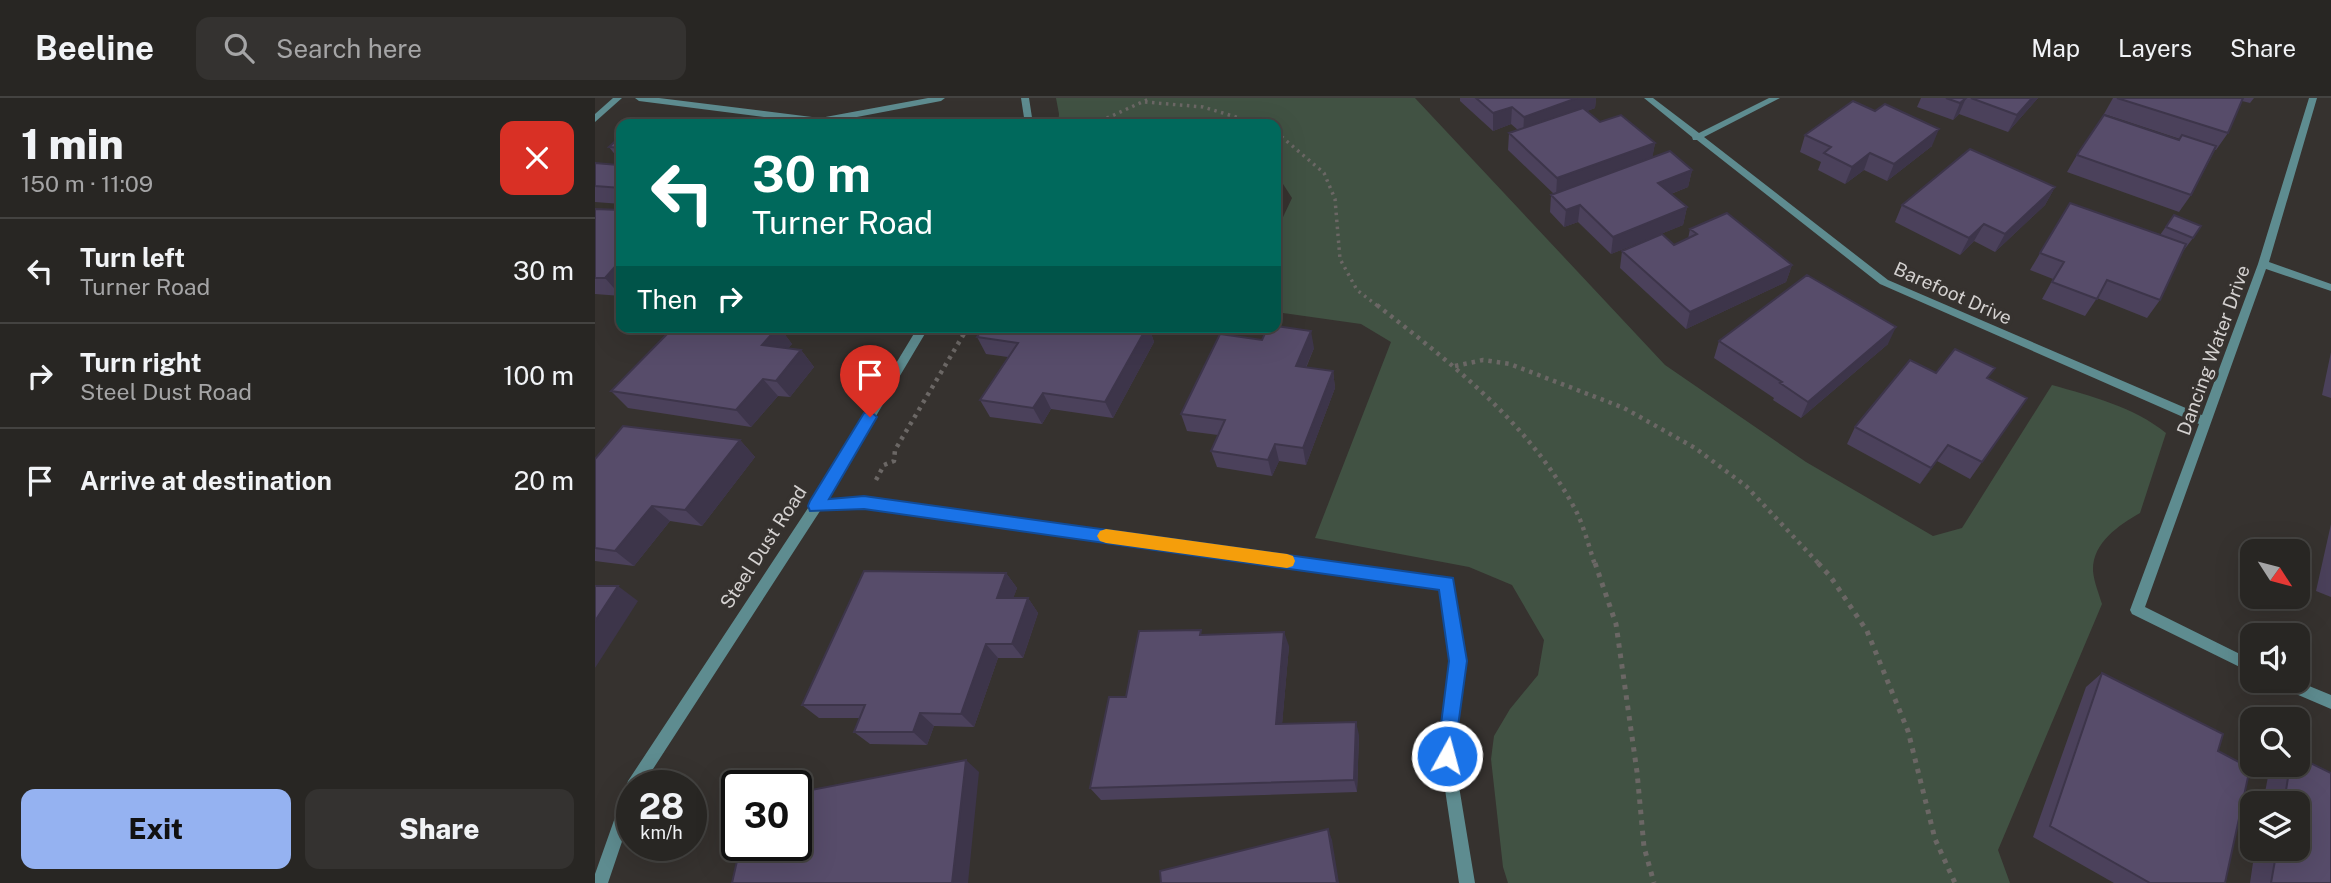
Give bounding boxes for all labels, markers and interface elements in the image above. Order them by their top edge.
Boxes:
search box [196,17,686,80]
text: Beeline [35,29,154,67]
icon: search [220,29,258,67]
text: Search here [276,33,422,64]
text: Map [2031,34,2080,62]
text: Layers [2118,34,2192,62]
text: Share [2230,34,2296,62]
text: 1 min [21,119,124,168]
button: close [500,121,574,195]
text: 30 m [752,145,871,203]
icon: left [637,147,728,238]
text: 150 m · 11:09 [21,170,153,197]
text: Turner Road [752,204,933,241]
text: Turn left [80,242,185,273]
icon: left [21,252,59,290]
text: 30 m [513,255,574,286]
street label: Barefoot Drive [1891,257,2015,329]
street label: Dancing Water Drive [2172,262,2254,438]
text: Turner Road [80,273,210,300]
icon: right [711,280,749,318]
text: Then [637,284,697,315]
pin [840,345,900,417]
text: Turn right [80,347,202,378]
icon: arrive [851,356,889,394]
icon: right [21,357,59,395]
text: 100 m [503,360,574,391]
text: Steel Dust Road [80,378,252,405]
icon: arrive [21,462,59,500]
text: Arrive at destination [80,465,332,496]
text: 20 m [514,465,574,496]
street label: Steel Dust Road [715,481,811,613]
north arrow [2240,539,2310,609]
map controls [2240,539,2310,861]
button: sound [2240,623,2310,693]
button: search [2240,707,2310,777]
position arrow [1410,719,1484,793]
speed limit sign: 30 [721,770,812,861]
text: 28 [639,786,684,827]
button: Exit [21,789,291,869]
button: Share [305,789,574,869]
button: layers [2240,791,2310,861]
text: km/h [640,822,683,843]

